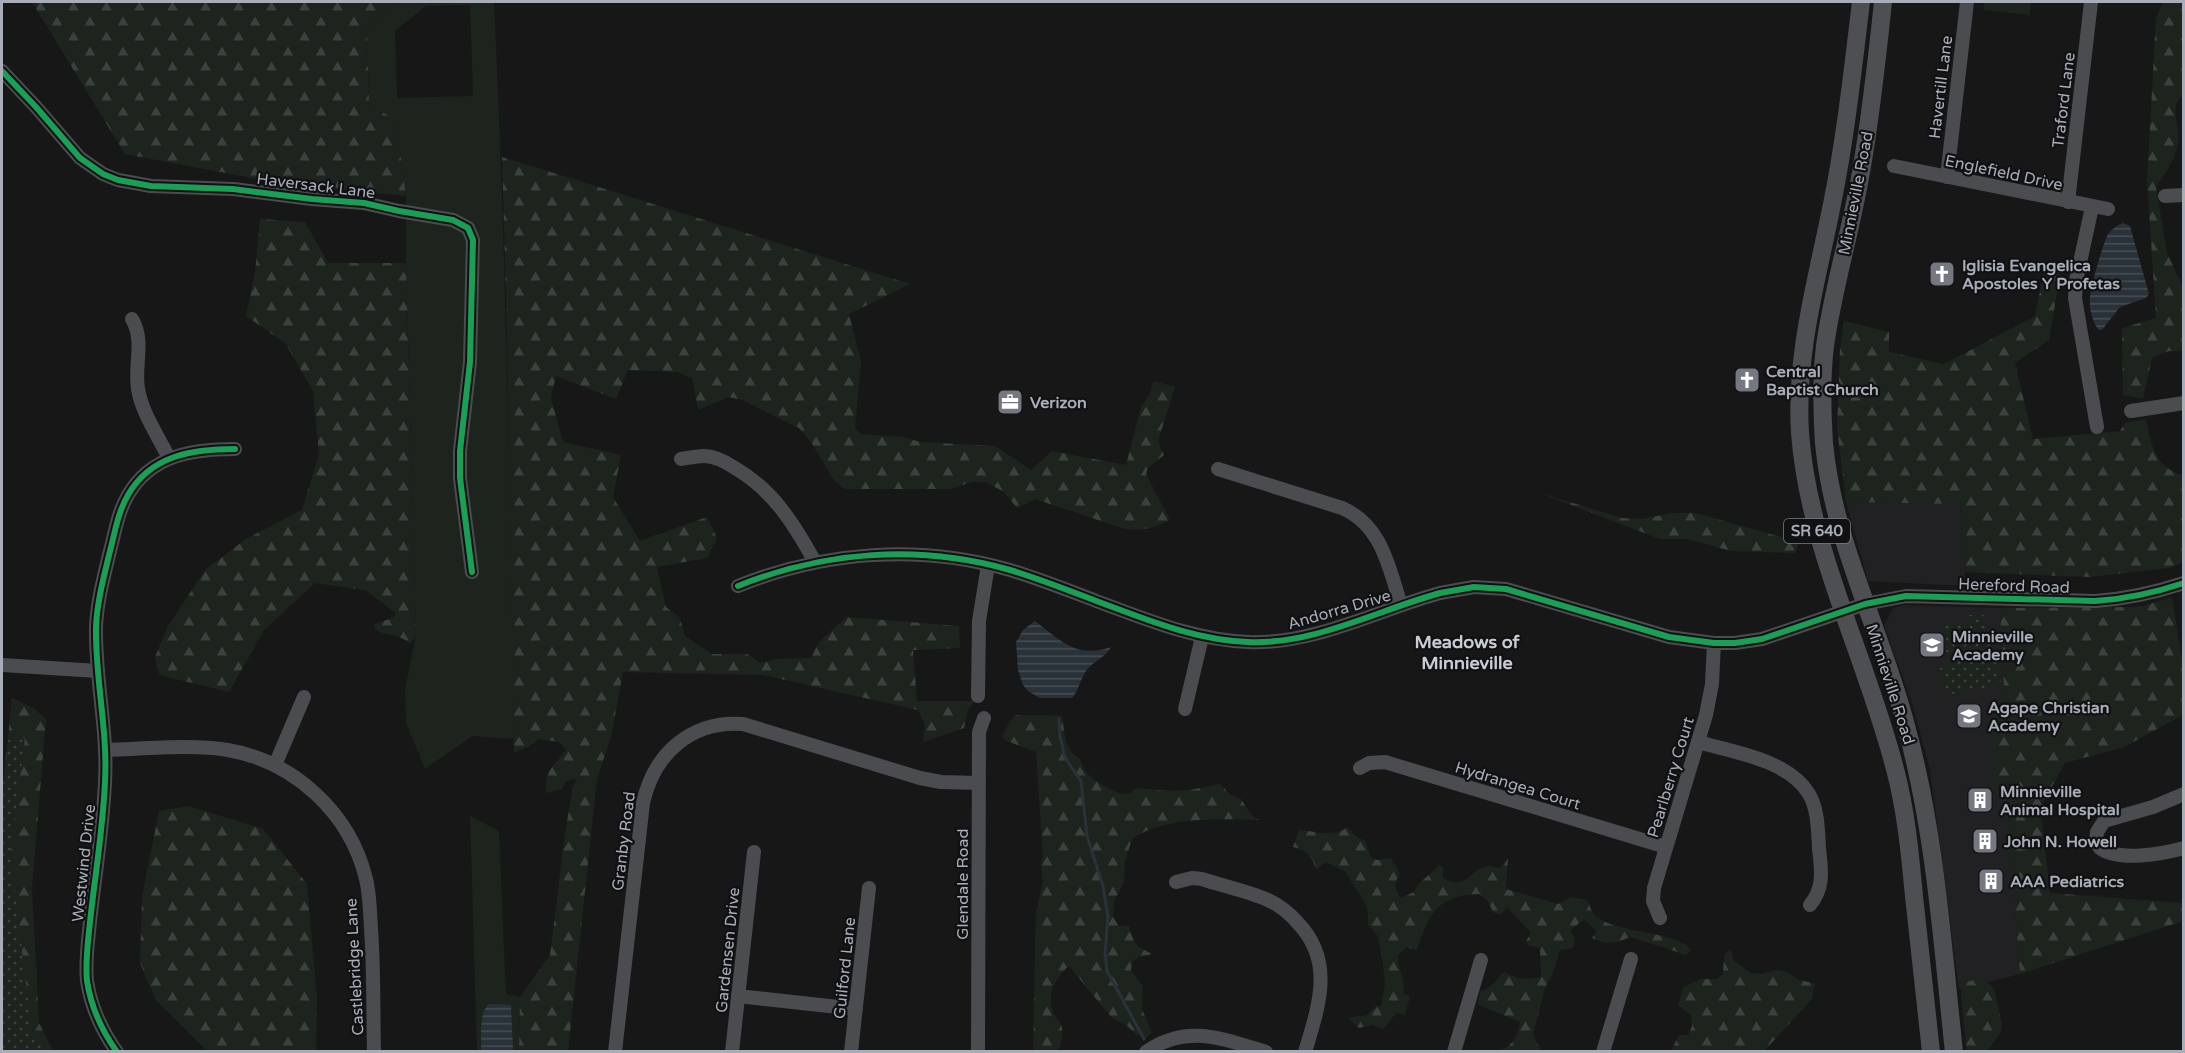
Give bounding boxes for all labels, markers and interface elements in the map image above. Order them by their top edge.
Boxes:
street label: Havertill Lane [1925,34,1957,140]
street label: Traford Lane [2048,51,2080,149]
street label: Minnieville Road [1834,130,1878,257]
street label: Englefield Drive [1943,151,2064,195]
street label: Haversack Lane [255,169,376,203]
place label: Iglisia Evangelica Apostoles Y Profetas [1962,256,2120,294]
church icon: Iglisia Evangelica Apostoles Y Profetas [1927,259,1957,289]
place label: Central Baptist Church [1766,362,1879,400]
church icon: Central Baptist Church [1732,365,1762,395]
office icon: Verizon [995,387,1025,417]
place label: Verizon [1030,393,1087,413]
road number: SR 640 [1784,519,1850,543]
street label: Hereford Road [1958,574,2070,598]
street label: Andorra Drive [1285,586,1393,634]
street label: Minnieville Road [1861,621,1919,747]
place label: Minnieville Academy [1952,627,2033,665]
school or university icon: Minnieville Academy [1917,630,1947,660]
district label: Meadows of Minnieville [1415,631,1521,674]
place label: Agape Christian Academy [1988,698,2110,736]
school or university icon: Agape Christian Academy [1954,701,1984,731]
street label: Pearlberry Court [1643,714,1699,840]
street label: Hydrangea Court [1452,757,1583,815]
place label: Minnieville Animal Hospital [2000,782,2120,820]
building icon: Minnieville Animal Hospital [1965,785,1995,815]
street label: Granby Road [608,790,640,892]
street label: Westwind Drive [68,803,100,923]
building icon: John N. Howell [1970,826,2000,856]
street label: Glendale Road [953,828,973,940]
place label: John N. Howell [2003,832,2117,852]
building icon: AAA Pediatrics [1976,866,2006,896]
place label: AAA Pediatrics [2010,872,2125,892]
street label: Gardensen Drive [711,886,745,1014]
street label: Castlebridge Lane [341,898,369,1036]
street label: Guilford Lane [830,916,860,1020]

